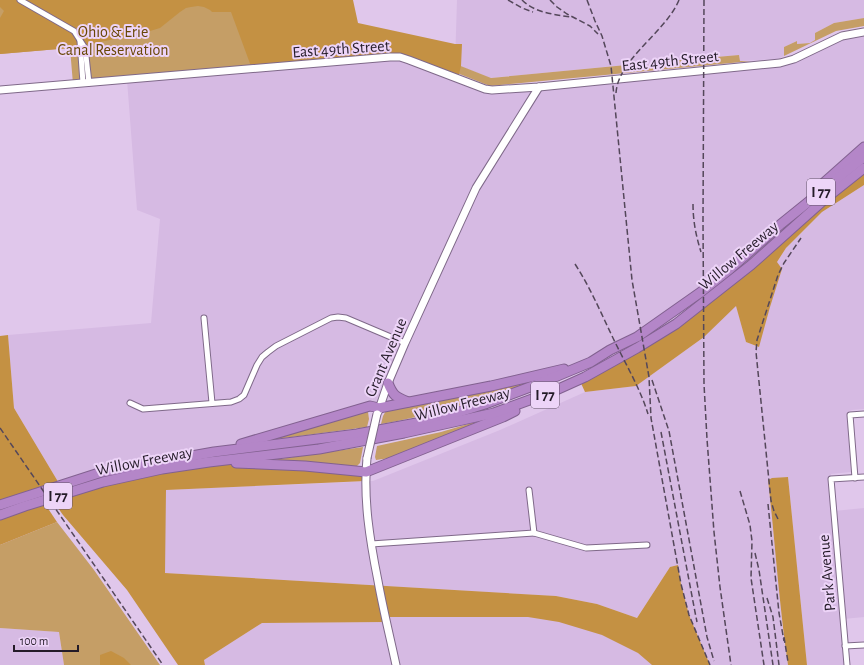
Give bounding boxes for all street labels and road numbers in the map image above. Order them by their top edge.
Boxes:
street label: East 49th Street [292,38,390,60]
street label: East 49th Street [621,48,719,74]
road number: I 77 [807,179,835,205]
street label: Willow Freeway [696,218,782,294]
street label: Grant Avenue [362,316,410,399]
road number: I 77 [531,382,559,408]
street label: Willow Freeway [413,384,512,425]
street label: Willow Freeway [95,444,194,479]
road number: I 77 [44,483,72,509]
street label: Park Avenue [816,534,838,612]

